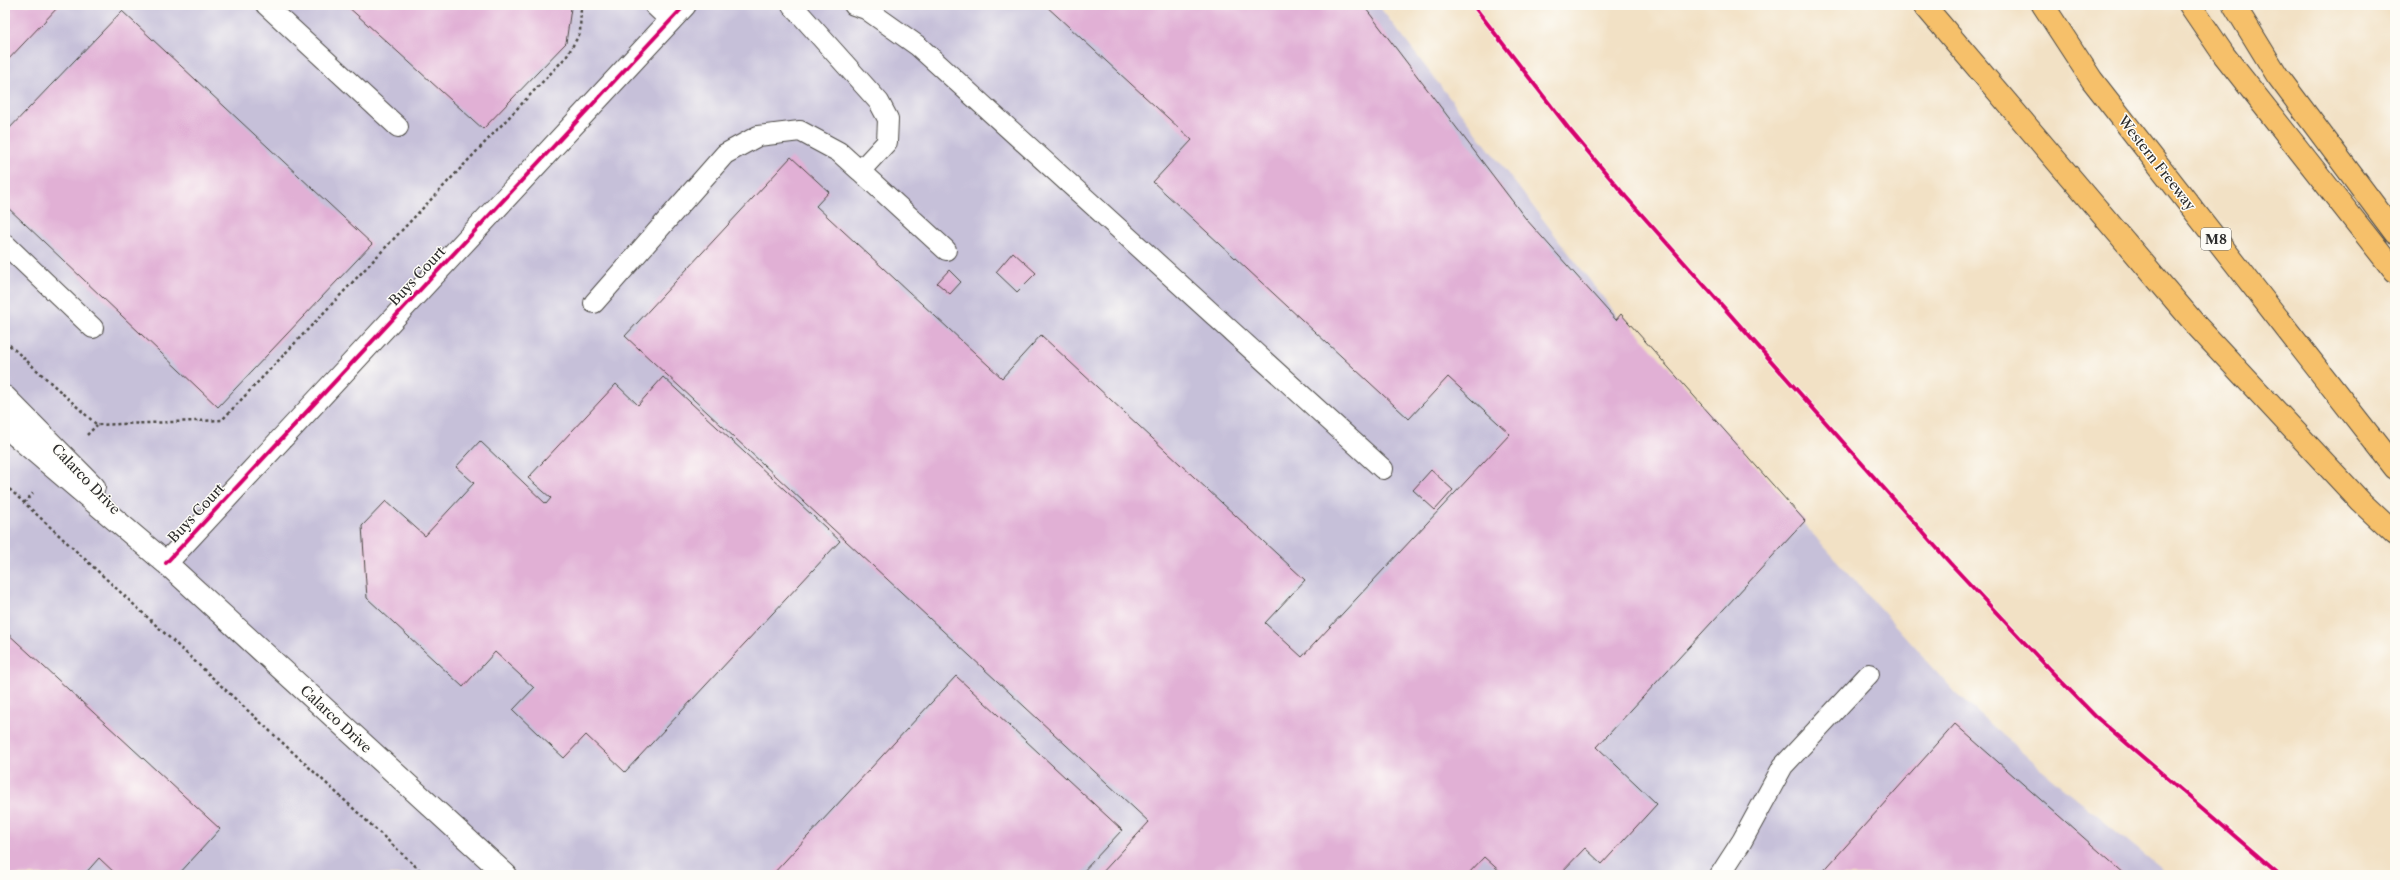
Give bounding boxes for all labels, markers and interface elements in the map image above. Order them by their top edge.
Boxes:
street label: Western Freeway [2114,111,2200,214]
road number: M8 [2201,228,2231,250]
street label: Buys Court [385,243,449,309]
street label: Calarco Drive [48,440,124,518]
street label: Buys Court [164,480,228,546]
street label: Calarco Drive [296,681,376,757]

